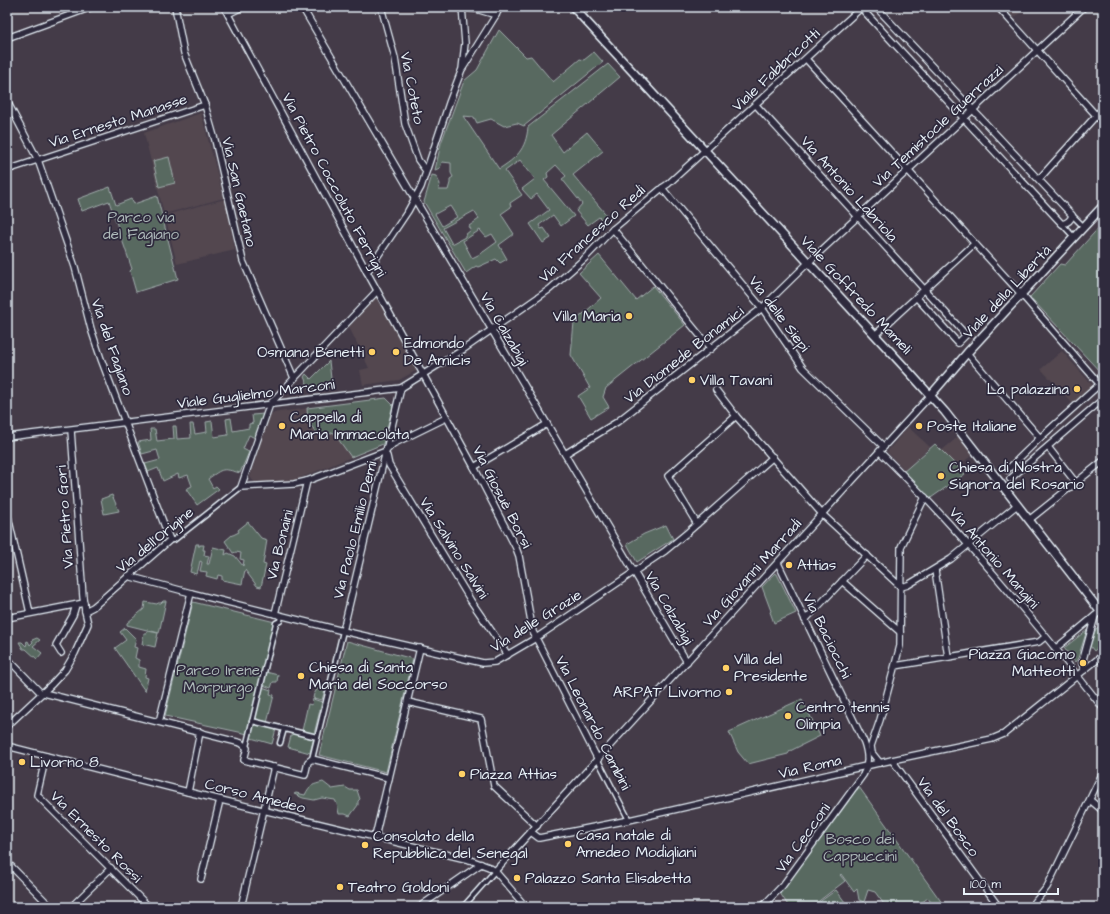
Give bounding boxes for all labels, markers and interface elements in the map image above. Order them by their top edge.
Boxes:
street label: Viale Fabbricotti [727,23,825,116]
street label: Via Coteto [395,50,429,126]
street label: Via Temistocle Guerrazzi [868,59,1009,192]
street label: Via Ernesto Manasse [46,89,190,153]
street label: Via Pietro Coccoluto Ferrigni [276,89,392,282]
street label: Via Antonio Labriola [796,131,903,247]
street label: Via San Gaetano [216,135,262,249]
street label: Via Francesco Redi [534,180,650,288]
park label: Parco via del Fagiano [103,207,179,246]
street label: Viale Goffredo Mameli [795,231,917,360]
street label: Viale della Libertà [958,240,1056,343]
street label: Via delle Siepi [743,271,815,357]
street label: Via Calzabigi [474,288,534,371]
street label: Via del Fagiano [85,296,139,399]
street label: Via Diomede Bonamici [619,301,749,409]
place label: Villa Maria [553,306,621,327]
marker: Villa Maria [624,311,634,321]
place label: Edmondo De Amicis [404,333,471,371]
place label: Osmana Benetti [257,342,365,363]
marker: Osmana Benetti [367,347,377,357]
marker: Edmondo De Amicis [391,347,401,357]
place label: Villa Tavani [700,370,773,391]
street label: Viale Guglielmo Marconi [176,374,337,415]
marker: Villa Tavani [687,375,697,385]
place label: La palazzina [987,379,1069,400]
marker: La palazzina [1072,384,1082,394]
place label: Cappella di Maria Immacolata [290,407,409,445]
place label: Poste Italiane [927,416,1017,437]
marker: Cappella di Maria Immacolata [277,421,287,431]
marker: Poste Italiane [914,421,924,431]
street label: Via Giosuè Borsi [467,442,537,553]
place label: Chiesa di Nostra Signora del Rosario [949,457,1085,496]
street label: Via Paolo Emilio Demi [328,458,382,601]
street label: Via Pietro Gori [51,464,79,569]
marker: Chiesa di Nostra Signora del Rosario [936,471,946,481]
street label: Via Salvino Salvini [414,493,494,604]
street label: Via dell'Origine [112,502,199,579]
street label: Via Antonio Mangini [943,503,1045,615]
street label: Via Bonaini [261,507,299,582]
street label: Via Giovanni Marradi [698,514,807,632]
place label: Attias [797,555,837,576]
marker: Attias [784,560,794,570]
street label: Via Calzabigi [639,567,699,650]
street label: Via delle Grazie [486,585,586,657]
street label: Via Baciocchi [797,590,857,683]
place label: Piazza Giacomo Matteotti [969,644,1076,682]
place label: Villa del Presidente [734,649,807,687]
street label: Via Leonardo Cambini [550,652,636,794]
place label: Chiesa di Santa Maria del Soccorso [309,657,448,695]
marker: Piazza Giacomo Matteotti [1078,658,1088,668]
park label: Parco Irene Morpurgo [176,660,260,699]
marker: Villa del Presidente [721,663,731,673]
marker: Chiesa di Santa Maria del Soccorso [296,671,306,681]
place label: ARPAT Livorno [613,682,722,703]
marker: ARPAT Livorno [724,687,734,697]
place label: Centro tennis Olimpia [796,697,890,735]
marker: Centro tennis Olimpia [783,711,793,721]
street label: Via Roma [777,750,844,784]
place label: Livorno 8 [30,752,99,773]
marker: Livorno 8 [17,757,27,767]
place label: Piazza Attias [470,764,558,785]
marker: Piazza Attias [457,769,467,779]
street label: Corso Amedeo [203,773,308,819]
street label: Via del Bosco [912,773,984,862]
street label: Via Ernesto Rossi [45,786,147,888]
street label: Via Cecconi [771,798,836,877]
place label: Casa natale di Amedeo Modigliani [576,825,697,864]
place label: Consolato della Repubblica del Senegal [373,826,528,865]
park label: Bosco dei Cappuccini [823,829,898,867]
marker: Casa natale di Amedeo Modigliani [563,839,573,849]
marker: Consolato della Repubblica del Senegal [360,840,370,850]
place label: Palazzo Santa Elisabetta [525,868,691,889]
scale bar [964,870,1058,896]
marker: Palazzo Santa Elisabetta [512,873,522,883]
text: 100 m [970,876,1001,893]
place label: Teatro Goldoni [348,877,450,898]
marker: Teatro Goldoni [335,882,345,892]

